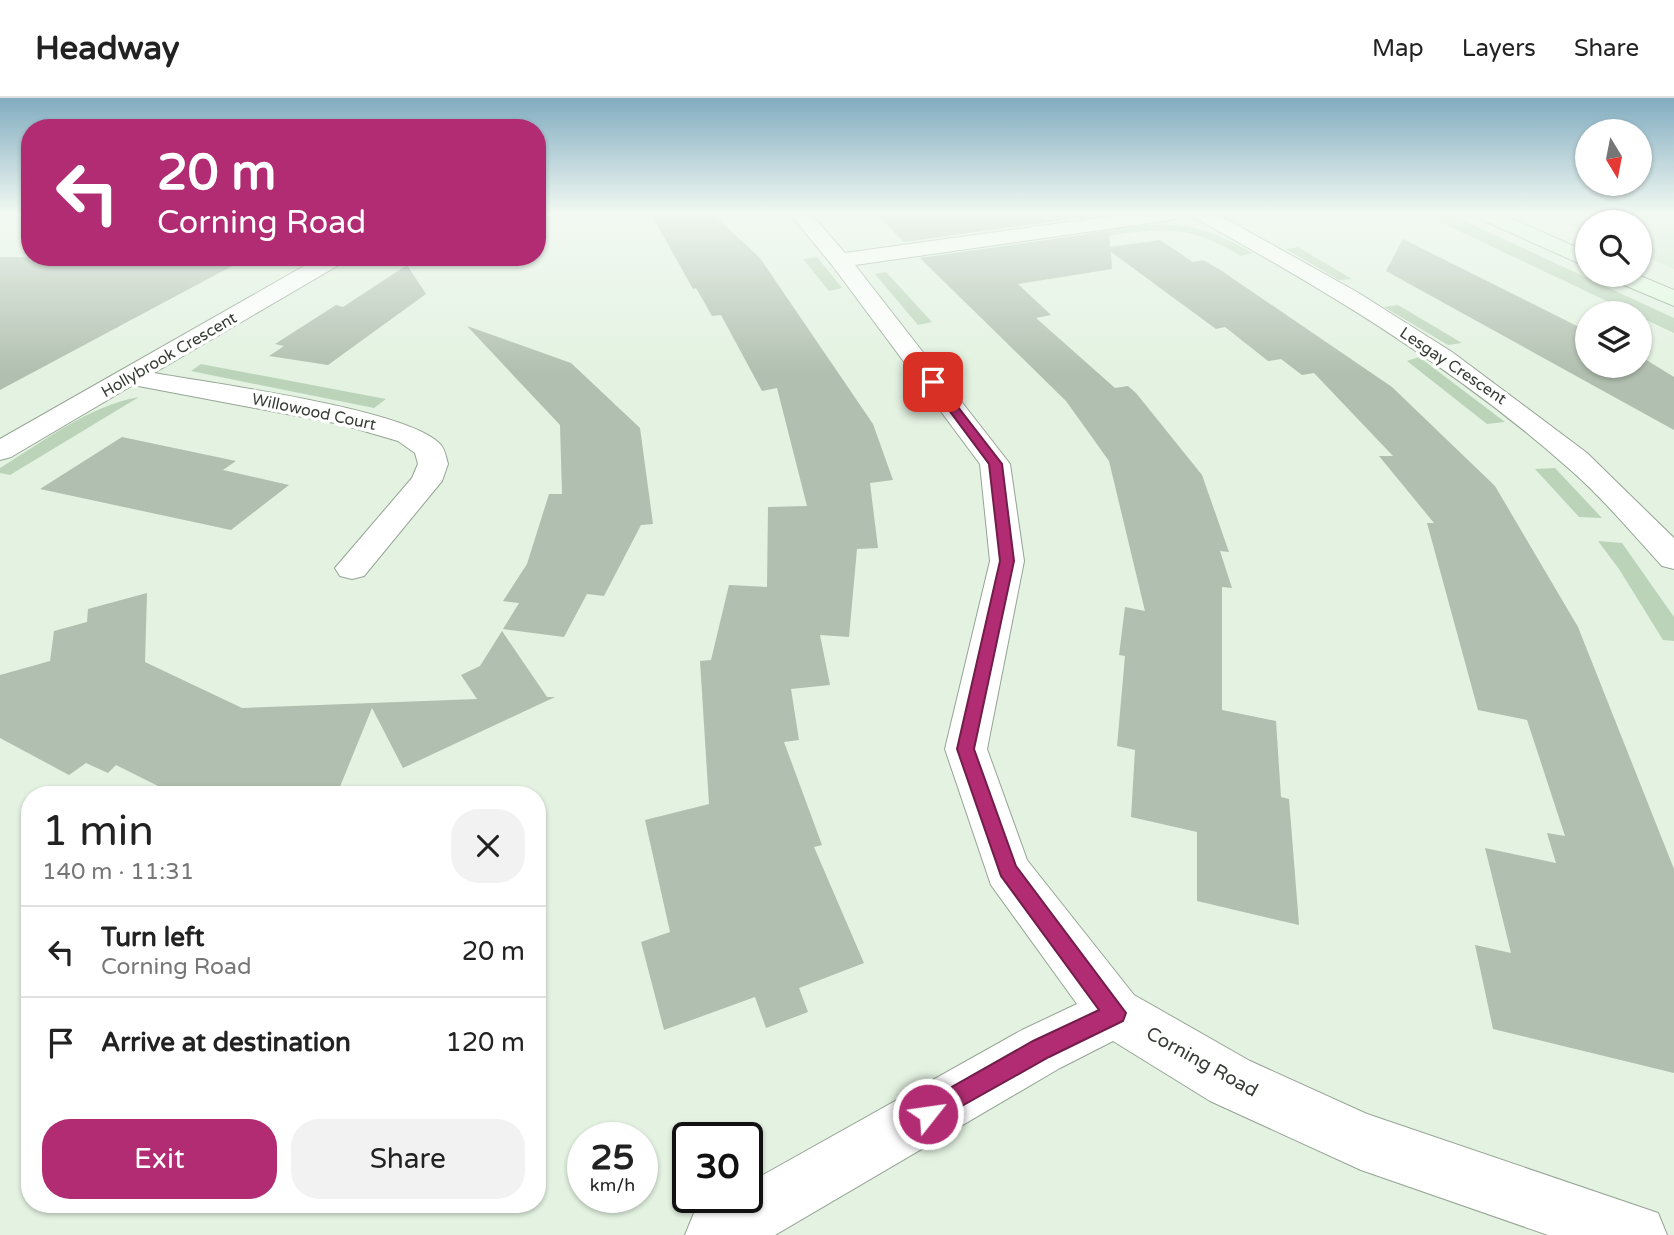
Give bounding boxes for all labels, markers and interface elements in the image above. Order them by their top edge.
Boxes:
text: Headway [35,29,179,68]
text: Map [1372,34,1424,63]
text: Layers [1462,34,1536,63]
text: Share [1574,34,1639,63]
north arrow [1575,119,1652,196]
map controls [1575,119,1652,378]
text: 20 m [157,144,276,203]
icon: left [42,147,133,238]
text: Corning Road [157,204,366,242]
button: search [1575,210,1652,287]
button: layers [1575,301,1652,378]
street label: Hollybrook Crescent [98,308,240,402]
street label: Lesgay Crescent [1396,323,1510,409]
pin [903,352,963,412]
icon: arrive [914,363,952,401]
street label: Willowood Court [250,389,378,435]
text: 1 min [42,806,154,857]
button: close [451,809,525,883]
text: 140 m · 11:31 [42,858,194,886]
text: Turn left [101,922,204,953]
icon: left [42,933,80,971]
text: 20 m [462,936,525,967]
text: Corning Road [101,953,251,981]
street label: Corning Road [1142,1022,1262,1102]
icon: arrive [42,1024,80,1062]
text: Arrive at destination [101,1027,351,1058]
text: 120 m [445,1027,525,1058]
position arrow [891,1077,965,1151]
button: Exit [42,1119,277,1199]
button: Share [291,1119,525,1199]
speed limit sign: 30 [672,1122,763,1213]
text: 25 [591,1137,634,1179]
text: km/h [590,1174,635,1196]

